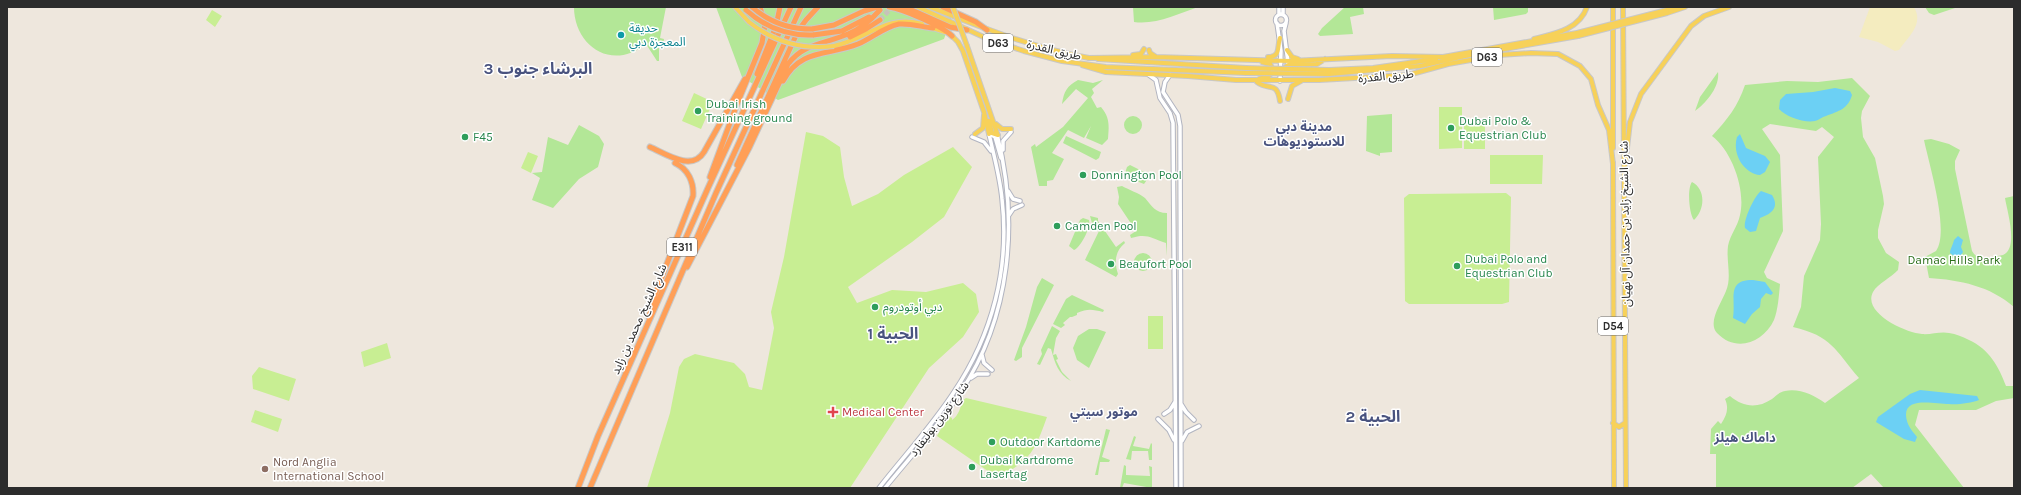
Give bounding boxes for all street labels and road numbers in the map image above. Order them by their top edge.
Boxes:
road number: D63 [983,34,1013,52]
street label: طريق القدرة [1025,37,1083,64]
road number: D63 [1472,48,1502,66]
street label: طريق القدرة [1358,67,1414,86]
street label: شارع الشيخ زايد بن حمدان آل نهيان [1617,141,1635,307]
road number: E311 [667,238,697,256]
street label: شارع الشيخ محمد بن زايد [608,262,672,377]
road number: D54 [1598,317,1628,335]
street label: شارع تورين بوليفارد [906,379,973,461]

